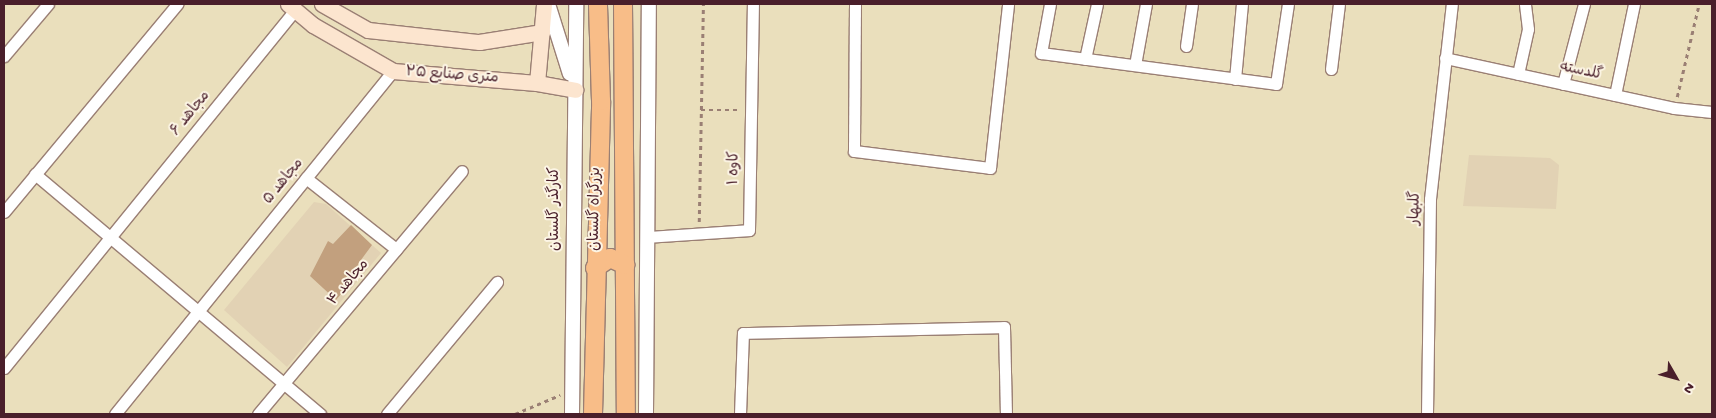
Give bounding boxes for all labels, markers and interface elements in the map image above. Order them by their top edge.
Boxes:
street label: گلدسته [1558,59,1604,85]
street label: ۲۵ متری صنایع [405,64,499,88]
street label: ۶ مجاهد [167,88,215,140]
street label: کاوه ۱ [726,151,744,185]
street label: ۵ مجاهد [260,155,308,209]
street label: کنارگذر گلستان [547,167,565,251]
street label: بزرگراه گلستان [586,167,606,251]
street label: گلبهار [1406,191,1426,225]
street label: مجاهد ۴ [325,256,373,310]
north arrow [1651,353,1701,403]
text: N [1679,379,1698,396]

